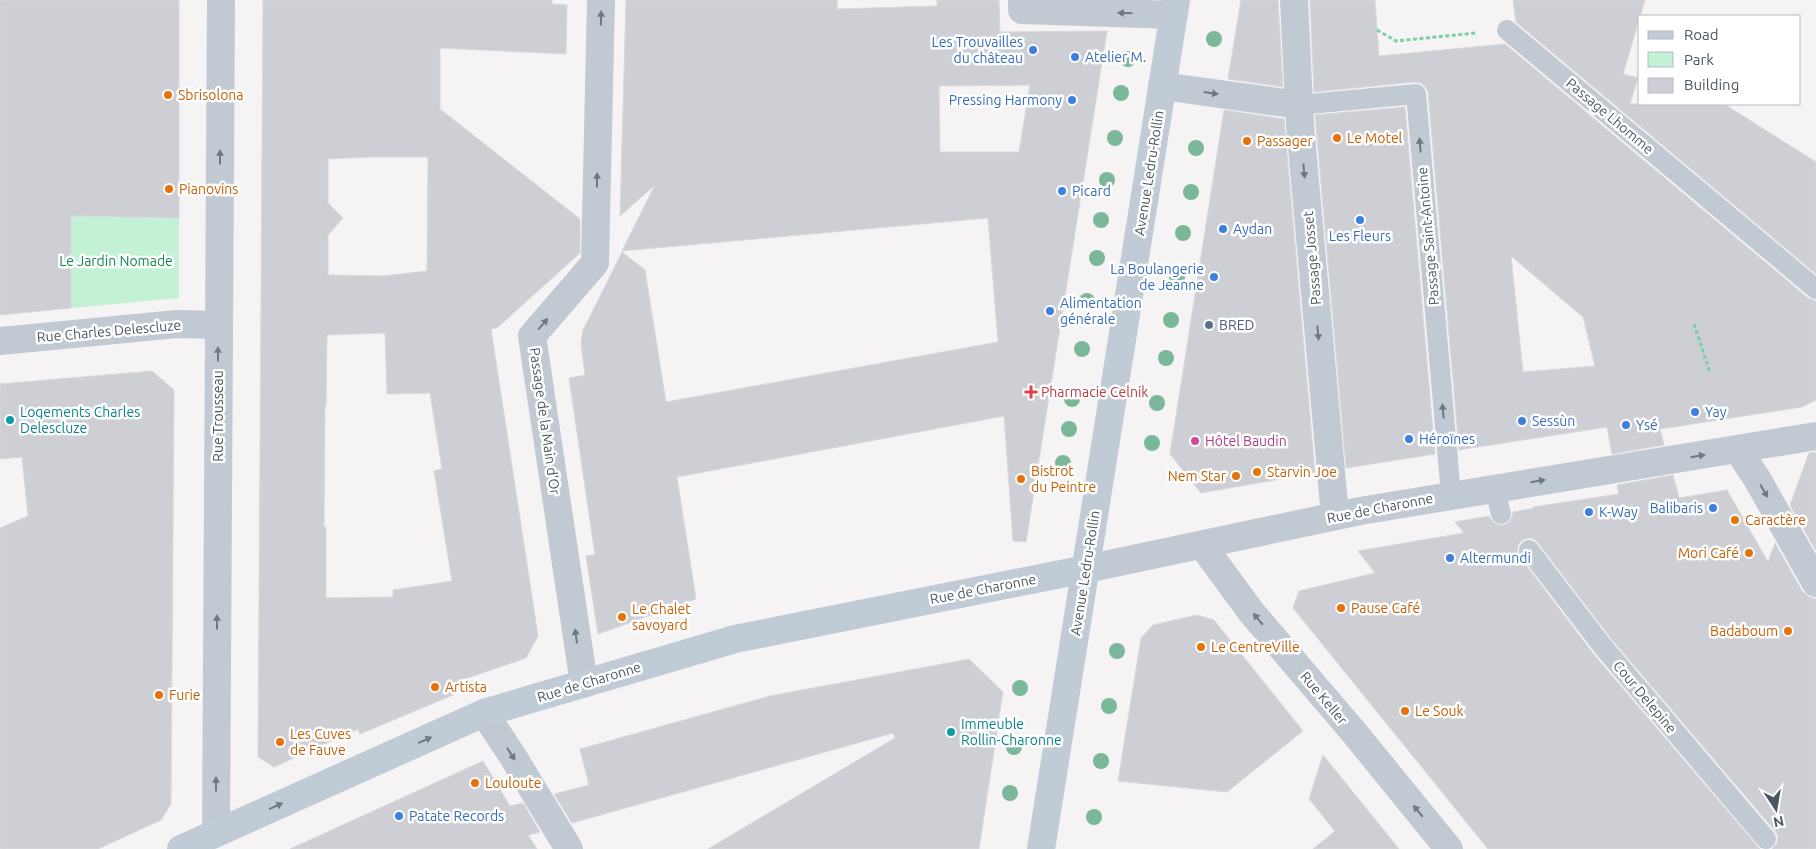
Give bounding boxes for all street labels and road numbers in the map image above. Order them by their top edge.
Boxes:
street label: Passage Lhomme [1563,75,1657,157]
street label: Avenue Ledru-Rollin [1131,109,1167,237]
street label: Passage Saint-Antoine [1414,166,1442,306]
street label: Passage Josset [1300,210,1324,306]
street label: Rue Charles Delescluze [36,317,182,345]
street label: Passage de la Main d'Or [527,346,563,496]
street label: Rue Trousseau [210,370,226,462]
street label: Rue de Charonne [1326,490,1434,526]
street label: Avenue Ledru-Rollin [1067,509,1103,637]
street label: Rue de Charonne [929,571,1037,607]
street label: Cour Delepine [1610,658,1680,736]
street label: Rue de Charonne [535,659,643,705]
street label: Rue Keller [1297,668,1351,728]

